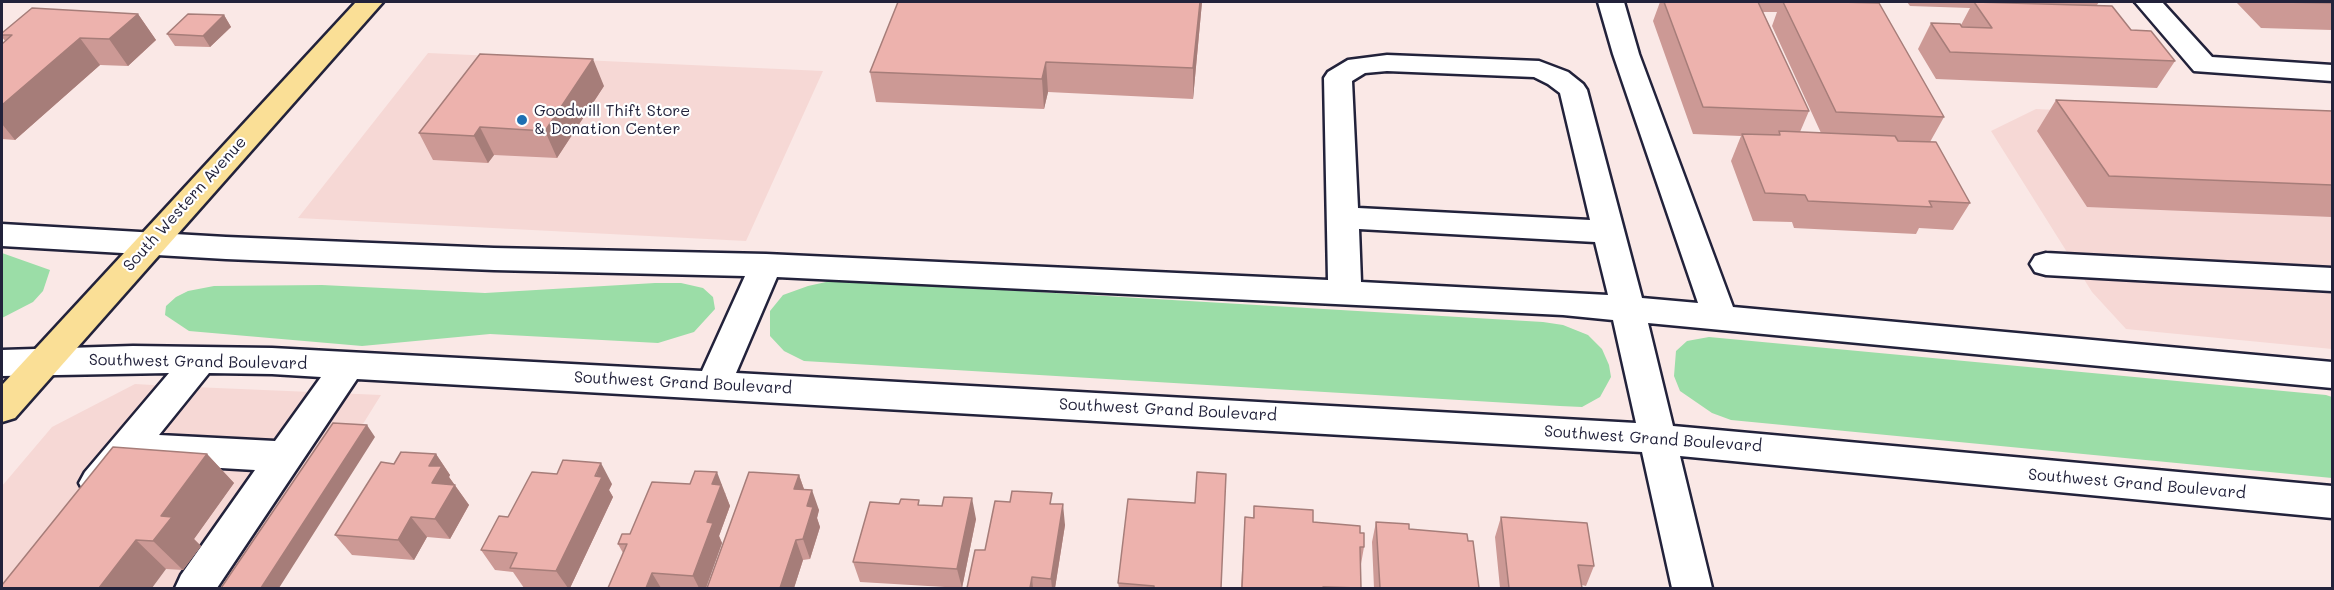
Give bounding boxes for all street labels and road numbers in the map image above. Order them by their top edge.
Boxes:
street label: South Western Avenue [119,133,251,275]
street label: Southwest Grand Boulevard [89,350,307,374]
street label: Southwest Grand Boulevard [574,368,792,398]
street label: Southwest Grand Boulevard [1059,395,1277,425]
street label: Southwest Grand Boulevard [1543,422,1763,456]
street label: Southwest Grand Boulevard [2027,465,2247,503]

